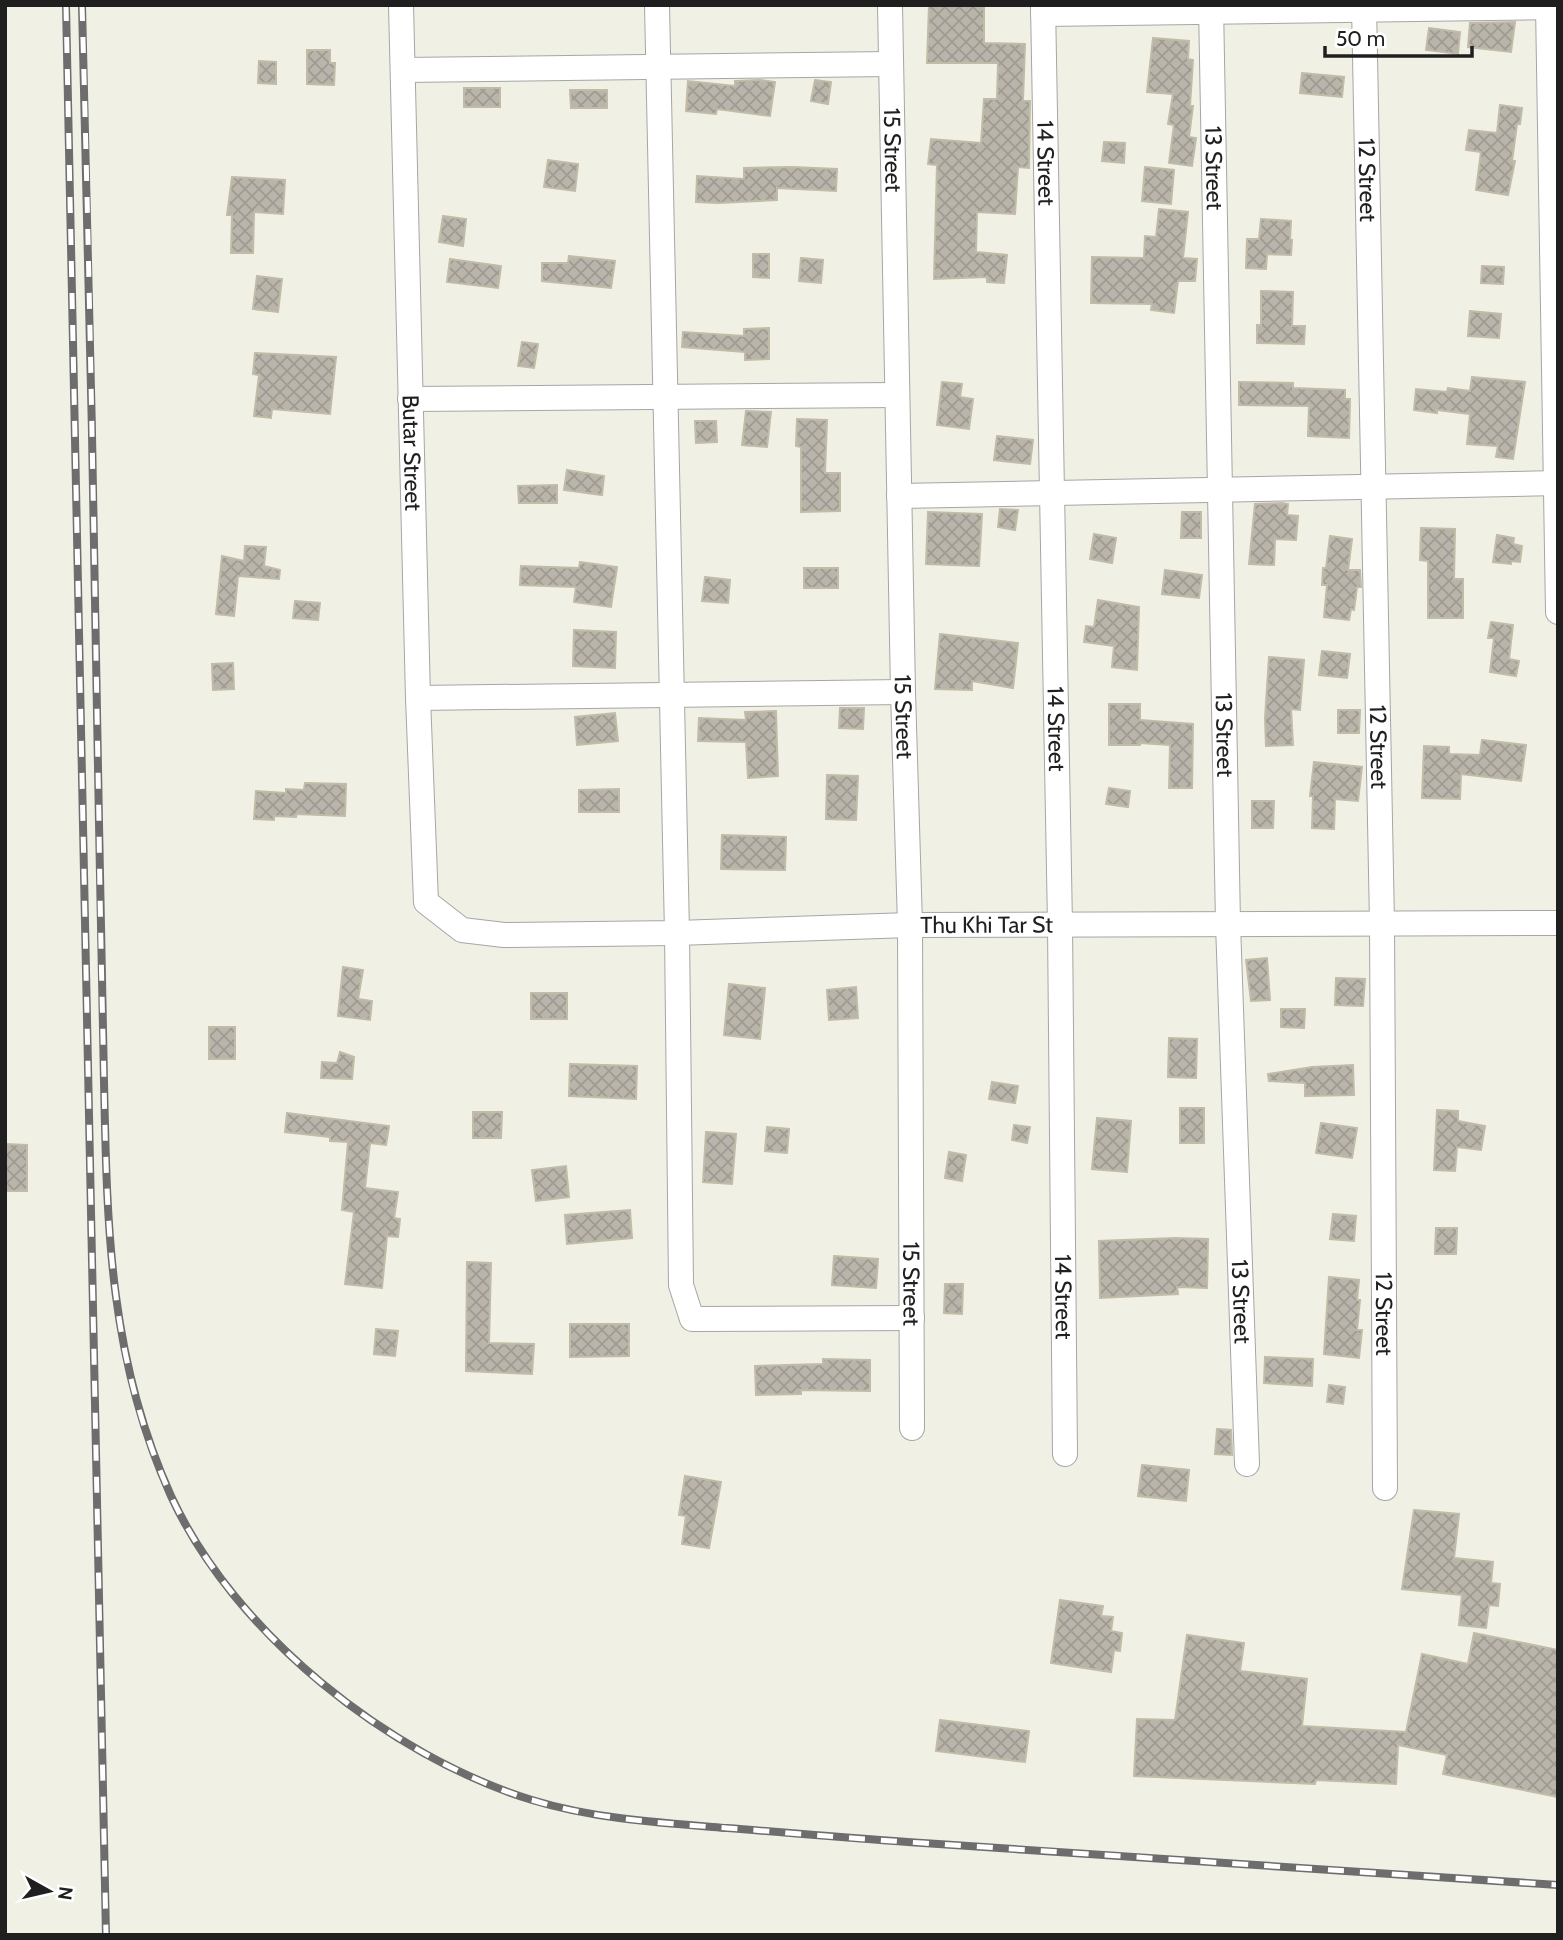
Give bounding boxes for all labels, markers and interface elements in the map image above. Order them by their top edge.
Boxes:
scale bar [1325,14,1472,58]
text: 50 m [1336,26,1385,51]
street label: 15 Street [878,108,908,193]
street label: 14 Street [1031,120,1061,206]
street label: 13 Street [1199,126,1229,211]
street label: 12 Street [1353,138,1382,222]
street label: Butar Street [397,394,427,511]
street label: 15 Street [889,674,919,760]
street label: 14 Street [1042,686,1071,772]
street label: 13 Street [1210,692,1239,778]
street label: 12 Street [1364,705,1393,789]
street label: Thu Khi Tar St [920,911,1053,939]
street label: 15 Street [897,1242,926,1326]
street label: 14 Street [1049,1254,1078,1340]
street label: 13 Street [1226,1259,1257,1344]
street label: 12 Street [1370,1272,1398,1356]
north arrow [14,1856,84,1926]
text: N [53,1885,78,1902]

